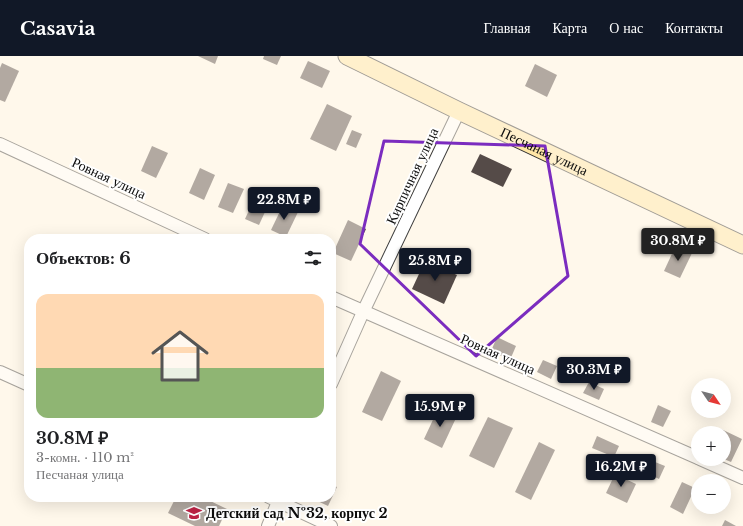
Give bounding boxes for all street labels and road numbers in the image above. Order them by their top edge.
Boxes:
street label: Песчаная улица [498,123,592,180]
street label: Кирпичная улица [382,124,443,227]
street label: Ровная улица [69,153,150,203]
street label: Ровная улица [458,330,539,379]

